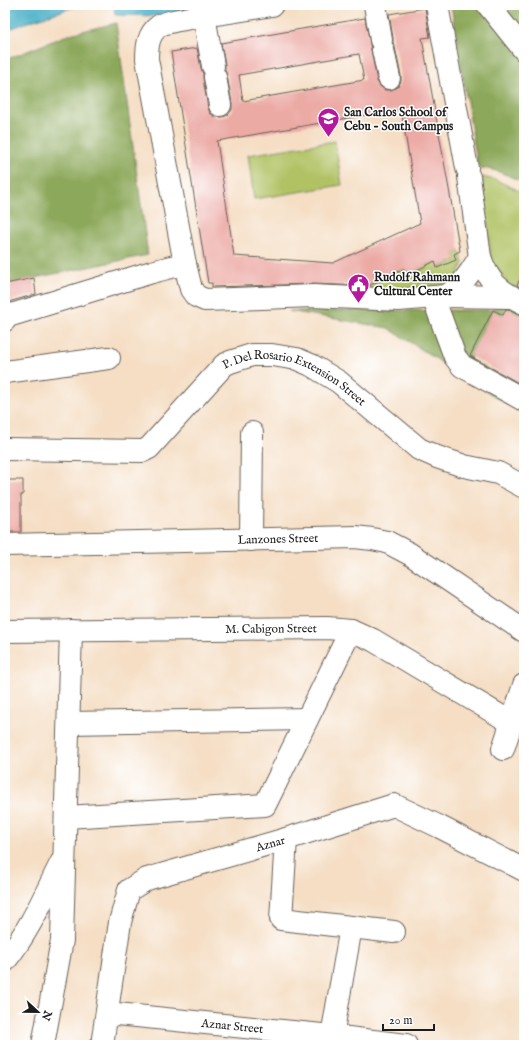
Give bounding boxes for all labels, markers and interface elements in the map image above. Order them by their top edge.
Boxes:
place label: San Carlos School of Cebu - South Campus [344,105,454,135]
school or university icon: San Carlos School of Cebu - South Campus [315,106,341,139]
place label: Rudolf Rahmann Cultural Center [374,270,461,299]
public building icon: Rudolf Rahmann Cultural Center [345,271,371,304]
street label: P. Del Rosario Extension Street [220,348,369,409]
street label: Lanzones Street [237,530,318,547]
street label: M. Cabigon Street [225,621,317,636]
street label: Aznar [253,832,287,855]
north arrow [18,992,58,1032]
scale bar [383,1006,434,1032]
text: N [38,1007,55,1023]
text: 20 m [389,1013,412,1028]
street label: Aznar Street [200,1015,264,1036]

